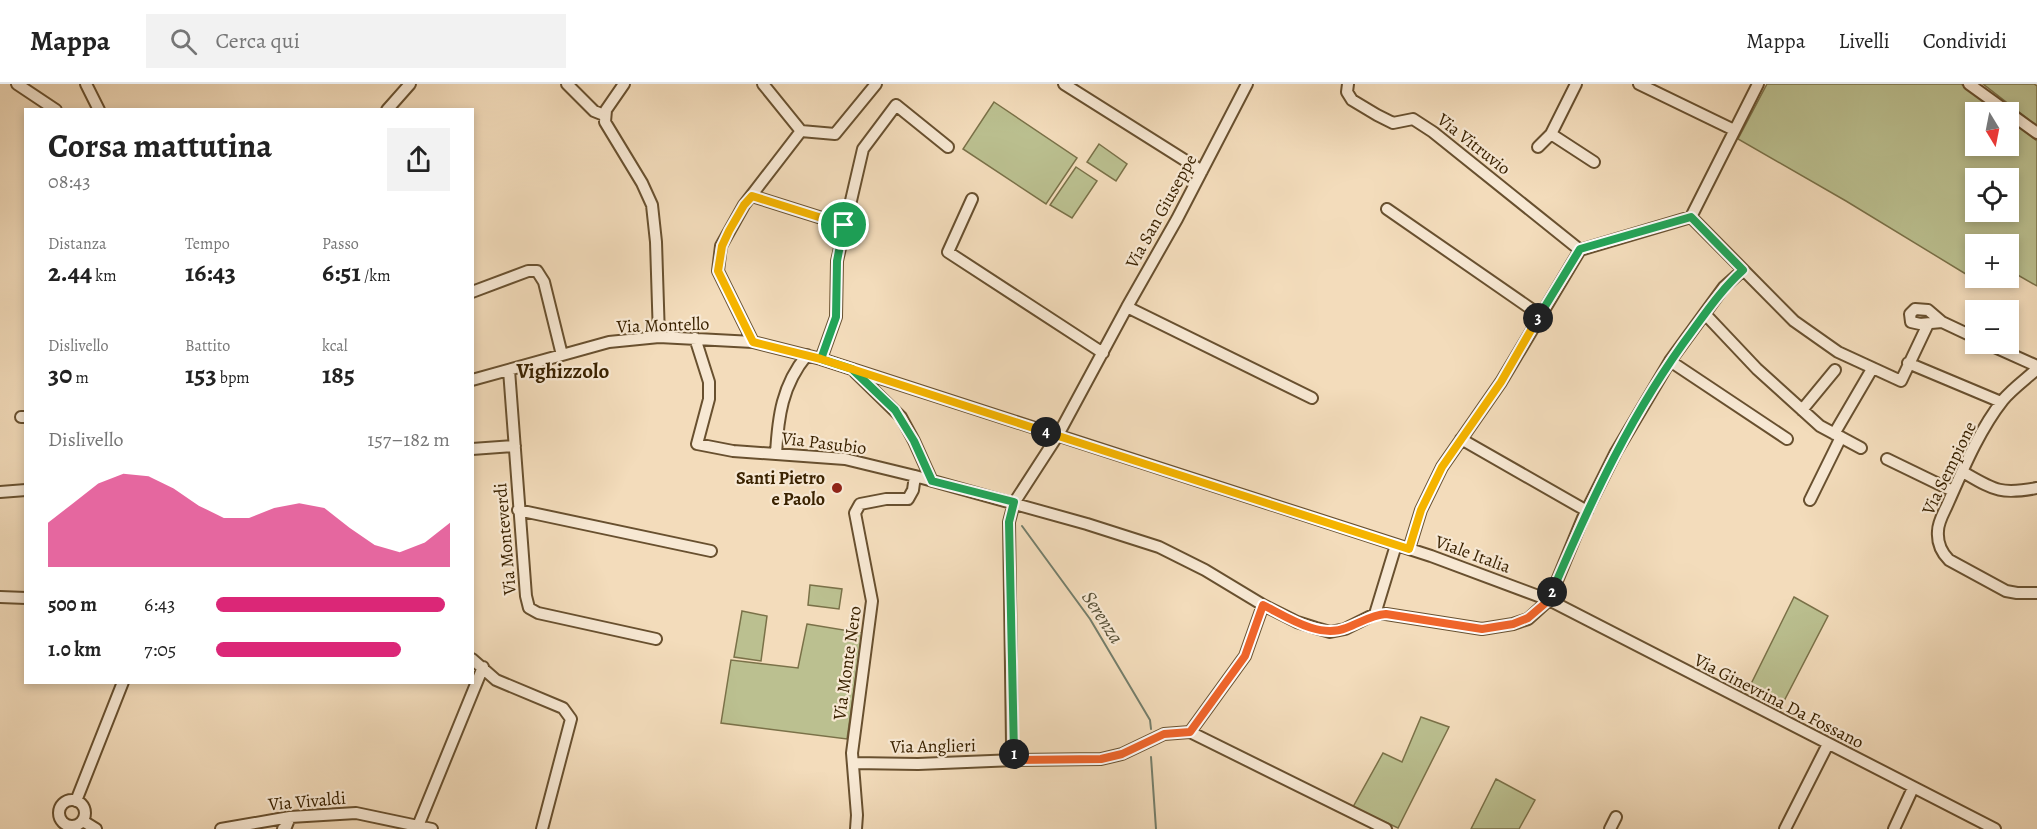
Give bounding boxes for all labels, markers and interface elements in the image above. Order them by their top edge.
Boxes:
search box [146,14,566,68]
text: Mappa [30,22,110,60]
icon: search [167,25,200,58]
text: Cerca qui [215,26,300,56]
text: Mappa [1746,27,1805,55]
text: Livelli [1838,27,1890,55]
text: Condividi [1923,27,2007,55]
north arrow [1965,102,2019,156]
map controls [1965,102,2019,354]
street label: Via Vitruvio [1431,107,1516,180]
text: Corsa mattutina [48,123,272,168]
button: share [387,128,450,191]
street label: Via San Giuseppe [1119,150,1202,273]
text: 08:43 [48,168,91,195]
button: locate [1965,168,2019,222]
pin [818,199,869,250]
icon: arrive [827,208,860,241]
text: Distanza [48,233,107,255]
text: Tempo [185,233,230,255]
text: Passo [322,233,359,255]
button: + [1965,234,2019,288]
text: 2.44 [48,255,92,290]
text: 16:43 [185,255,236,290]
text: 6:51 [322,255,361,290]
text: km [92,265,117,287]
text: /km [361,265,390,287]
button: − [1965,300,2019,354]
pin: 3 [1523,303,1553,333]
text: 3 [1535,307,1541,329]
street label: Via Montello [615,311,710,339]
text: Dislivello [48,335,108,357]
text: Battito [185,335,230,357]
text: kcal [322,335,348,357]
text: 30 [48,357,72,392]
text: 153 [185,357,217,392]
text: 185 [322,357,355,392]
district label: Vighizzolo [516,357,610,385]
text: m [72,367,89,389]
text: bpm [217,367,250,389]
pin: 4 [1031,417,1061,447]
street label: Via Sempione [1916,417,1982,520]
text: 4 [1042,421,1050,443]
text: Dislivello [48,426,124,453]
text: 157–182 m [367,426,450,453]
street label: Via Pasubio [779,426,868,460]
place label: Santi Pietro e Paolo [736,466,825,511]
marker: Santi Pietro e Paolo [830,481,844,495]
street label: Via Monteverdi [488,482,522,597]
street label: Viale Italia [1431,529,1515,579]
pin: 2 [1537,577,1567,607]
text: 2 [1548,581,1556,603]
water label: Serenza [1075,586,1130,649]
text: 500 m [48,591,97,618]
text: 6:43 [144,591,175,618]
street label: Via Monte Nero [827,604,867,723]
text: 1.0 km [48,636,101,663]
text: 7:05 [144,636,176,663]
street label: Via Ginevrina Da Fossano [1689,647,1868,754]
street label: Via Anglieri [889,733,976,759]
pin: 1 [999,739,1029,769]
text: 1 [1011,743,1017,765]
street label: Via Vivaldi [266,786,347,816]

